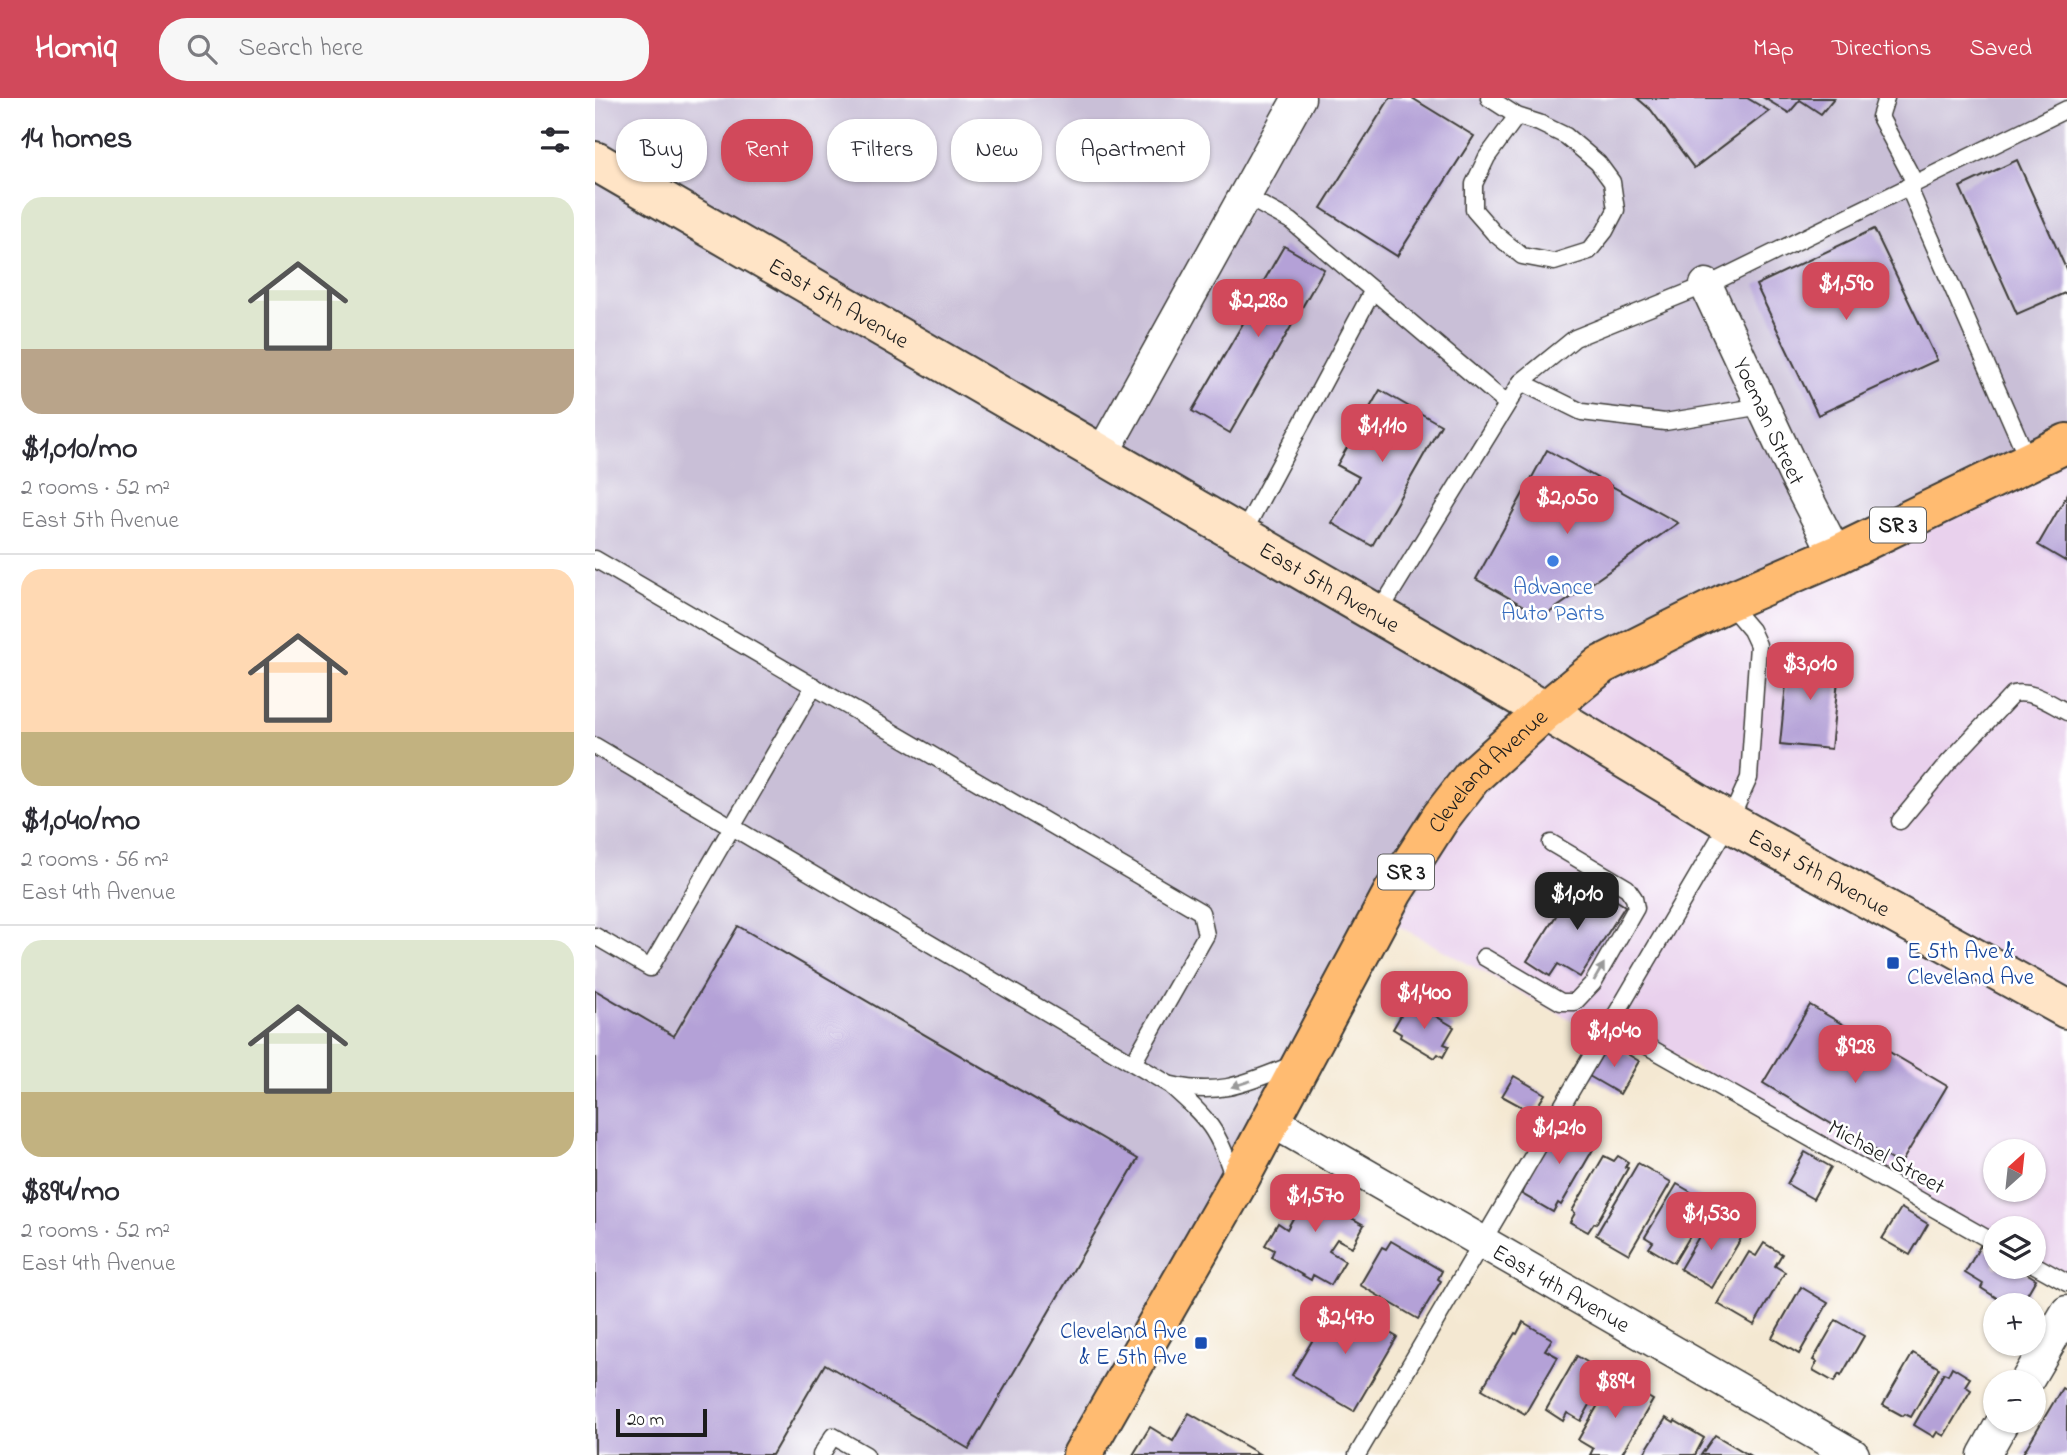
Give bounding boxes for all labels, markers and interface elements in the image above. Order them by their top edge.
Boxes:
search box [159,18,649,81]
text: Homiq [35,25,117,73]
icon: search [183,30,221,68]
text: Search here [239,30,363,68]
text: Map [1753,32,1794,67]
text: Directions [1832,32,1931,67]
text: Saved [1969,32,2032,67]
text: 14 homes [21,118,132,162]
chip: Buy [616,119,707,182]
chip: Rent [721,119,813,182]
chip: Filters [827,119,937,182]
chip: New [951,119,1042,182]
chip: Apartment [1056,119,1210,182]
icon: filters [536,121,574,159]
icon: home [235,243,361,369]
street label: East 5th Avenue [761,251,915,359]
pin: $1,590 [1789,262,1903,322]
text: $1,590 [1818,268,1874,301]
pin: $2,280 [1201,280,1315,339]
text: $2,280 [1228,285,1288,318]
street label: Yoeman Street [1723,353,1812,492]
pin: $1,110 [1325,404,1439,464]
text: $1,110 [1357,410,1407,443]
text: $1,010/mo [21,428,138,472]
text: 2 rooms · 52 m² [21,472,170,505]
pin: $2,050 [1510,476,1624,536]
text: $2,050 [1536,482,1598,515]
text: East 5th Avenue [21,505,179,538]
road number: SR 3 [1870,508,1926,542]
street label: East 5th Avenue [1252,535,1406,643]
marker: Advance Auto Parts [1545,553,1561,569]
place label: Advance Auto Parts [1501,572,1605,631]
icon: home [235,615,361,741]
pin: $3,010 [1753,642,1867,702]
text: $3,010 [1783,648,1837,681]
street label: Cleveland Avenue [1421,702,1556,840]
text: $1,040/mo [21,800,140,844]
street label: East 5th Avenue [1741,822,1896,927]
text: 2 rooms · 56 m² [21,844,169,877]
road number: SR 3 [1378,854,1434,890]
pin: $1,010 [1520,872,1634,932]
text: East 4th Avenue [21,877,175,910]
text: $1,010 [1551,878,1603,911]
place label: E 5th Ave & Cleveland Ave [1907,936,2035,995]
marker: E 5th Ave & Cleveland Ave [1885,955,1901,971]
one-way arrow [1593,962,1605,981]
pin: $1,400 [1367,972,1481,1031]
text: $1,400 [1397,977,1451,1010]
icon: home [235,986,361,1112]
pin: $1,040 [1557,1010,1671,1069]
text: $1,040 [1587,1015,1641,1048]
pin: $928 [1814,1026,1896,1085]
text: $928 [1835,1031,1875,1064]
one-way arrow [1230,1079,1251,1090]
pin: $1,210 [1502,1107,1616,1166]
text: $1,210 [1532,1112,1586,1145]
street label: Michael Street [1821,1112,1951,1204]
north arrow [1983,1139,2046,1202]
map controls [1983,1139,2046,1433]
text: $894/mo [21,1171,120,1215]
pin: $1,570 [1258,1174,1372,1234]
text: $1,570 [1286,1180,1344,1213]
pin: $1,530 [1654,1192,1768,1252]
text: $1,530 [1682,1198,1740,1231]
text: 2 rooms · 52 m² [21,1215,170,1248]
button: layers [1983,1216,2046,1279]
street label: East 4th Avenue [1485,1237,1636,1343]
text: East 4th Avenue [21,1248,175,1281]
button: + [1983,1293,2046,1356]
pin: $2,470 [1288,1296,1402,1356]
text: $2,470 [1316,1302,1374,1335]
place label: Cleveland Ave & E 5th Ave [1060,1316,1188,1375]
marker: Cleveland Ave & E 5th Ave [1193,1335,1209,1351]
pin: $894 [1574,1360,1656,1420]
text: $894 [1596,1366,1634,1399]
button: − [1983,1370,2046,1433]
scale bar [616,1406,707,1438]
text: 20 m [627,1407,664,1434]

